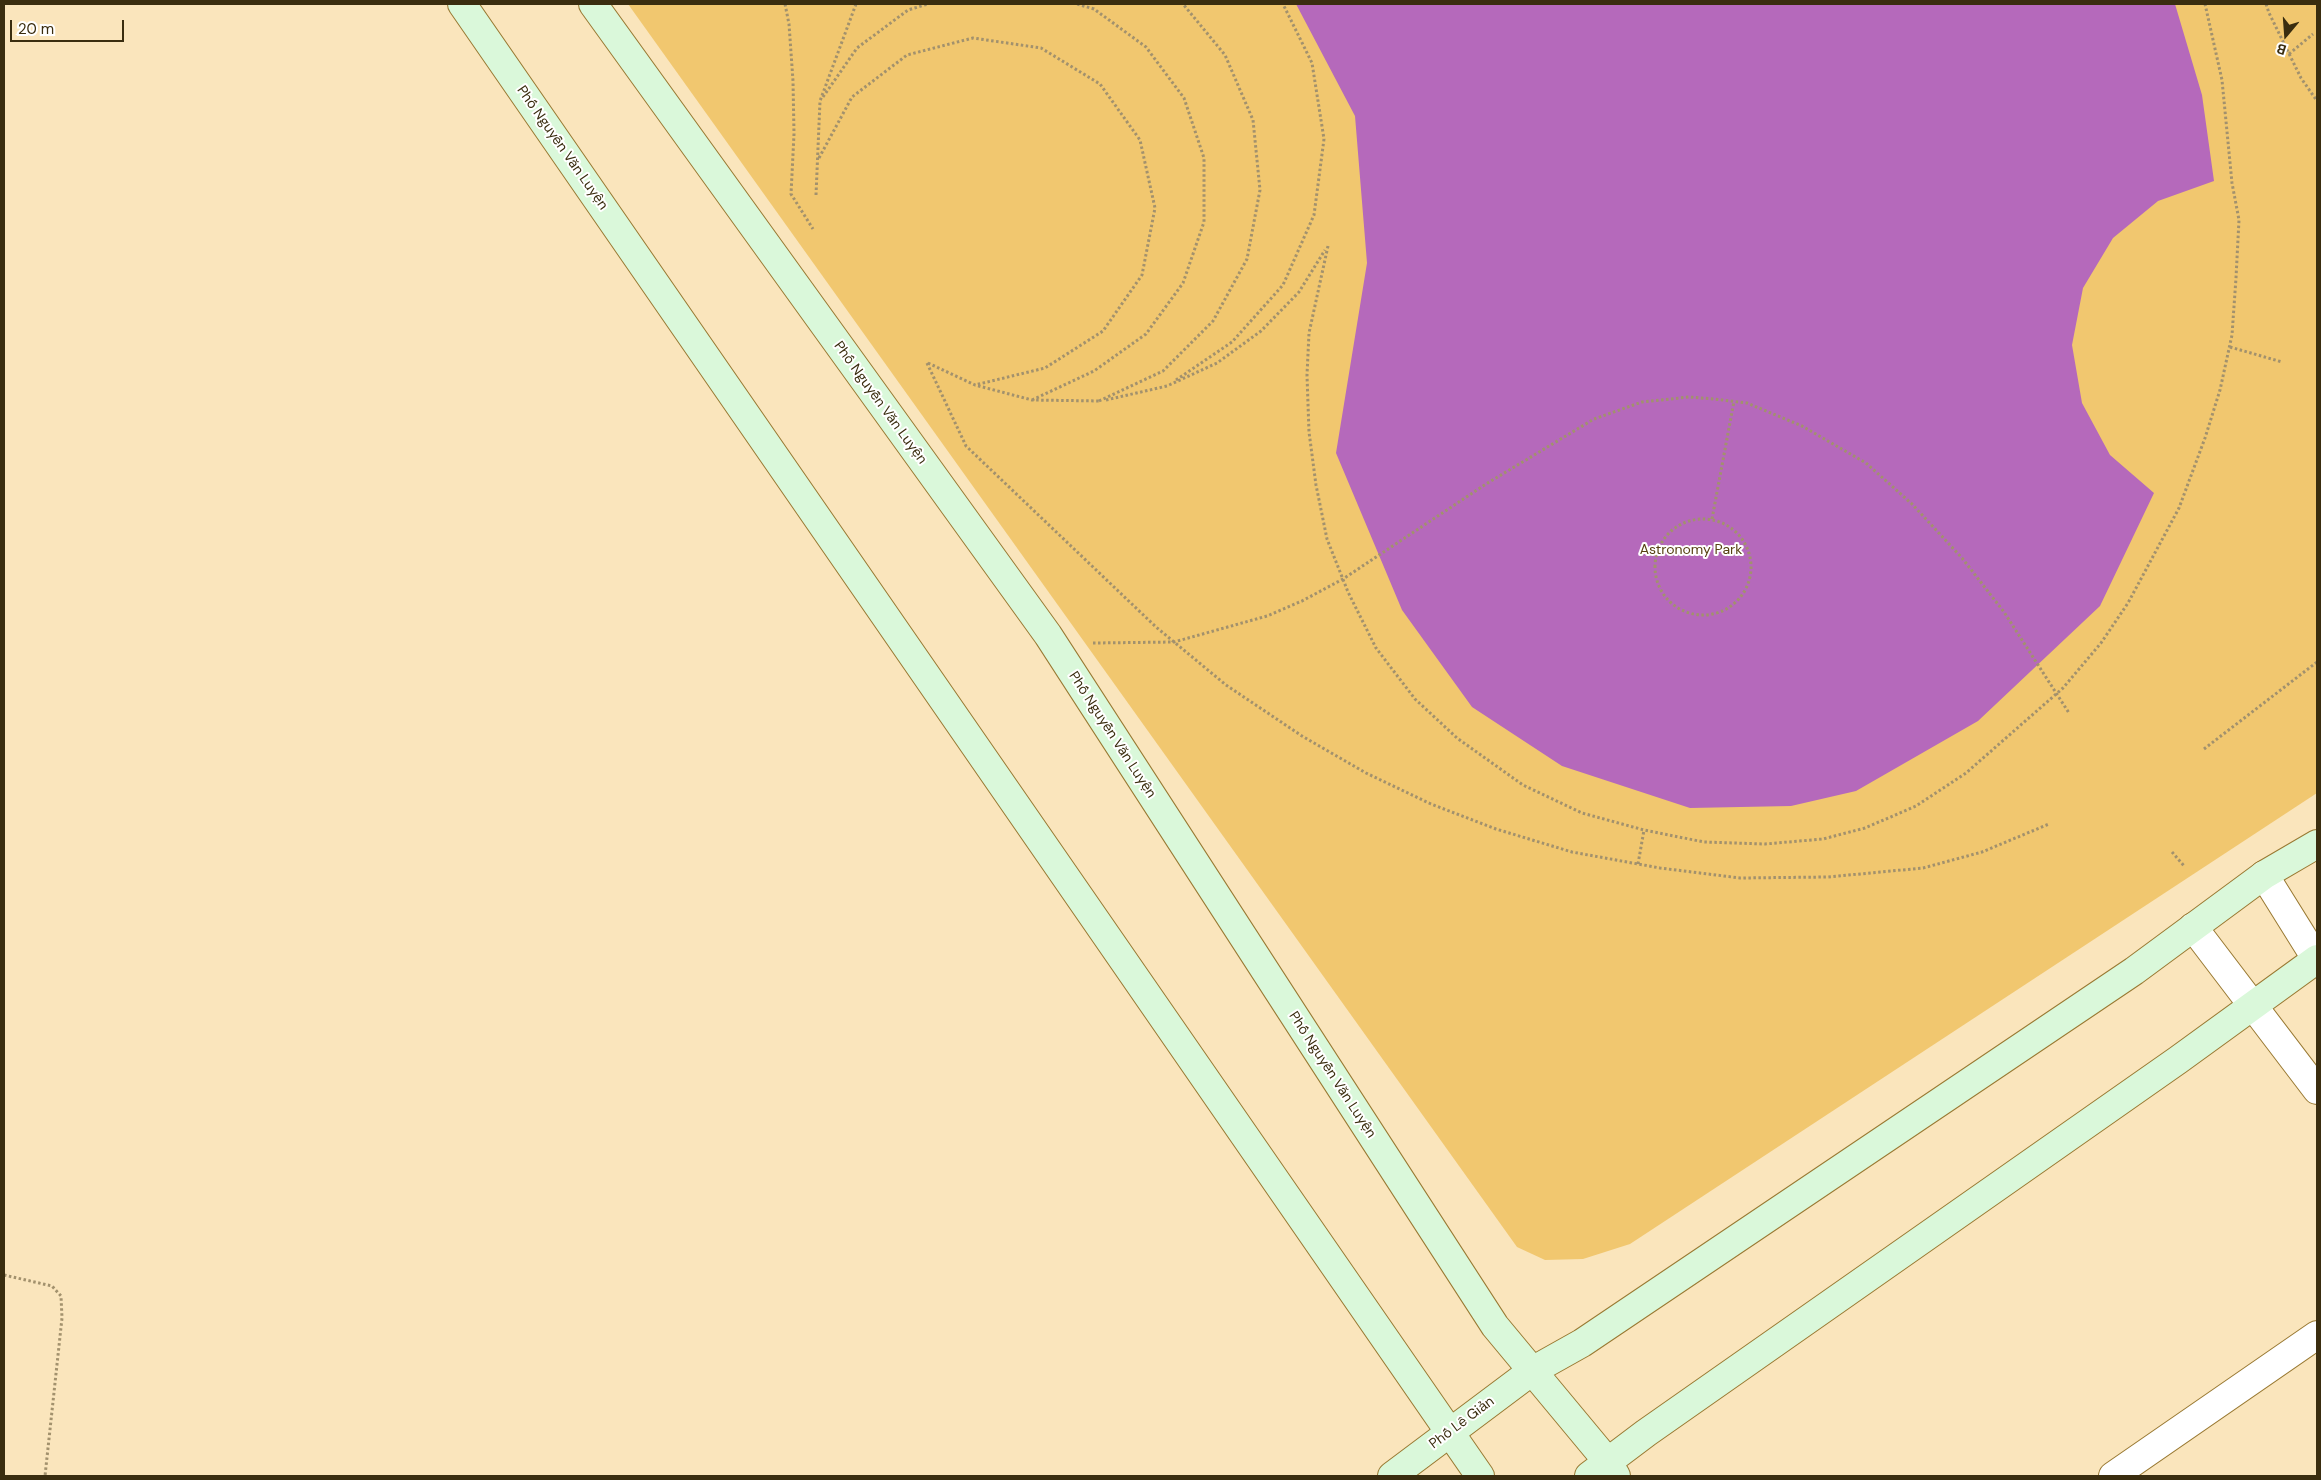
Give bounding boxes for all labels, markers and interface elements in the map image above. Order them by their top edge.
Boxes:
scale bar [12,10,126,42]
north arrow [2261,10,2311,60]
text: 20 m [18,19,54,39]
text: B [2274,39,2288,59]
street label: Phố Nguyễn Văn Luyện [513,83,611,213]
street label: Phố Nguyễn Văn Luyện [830,338,930,468]
park label: Astronomy Park [1640,542,1742,558]
street label: Phố Nguyễn Văn Luyện [1065,669,1159,801]
street label: Phố Nguyễn Văn Luyện [1285,1009,1379,1141]
street label: Phố Lê Giản [1426,1393,1498,1453]

